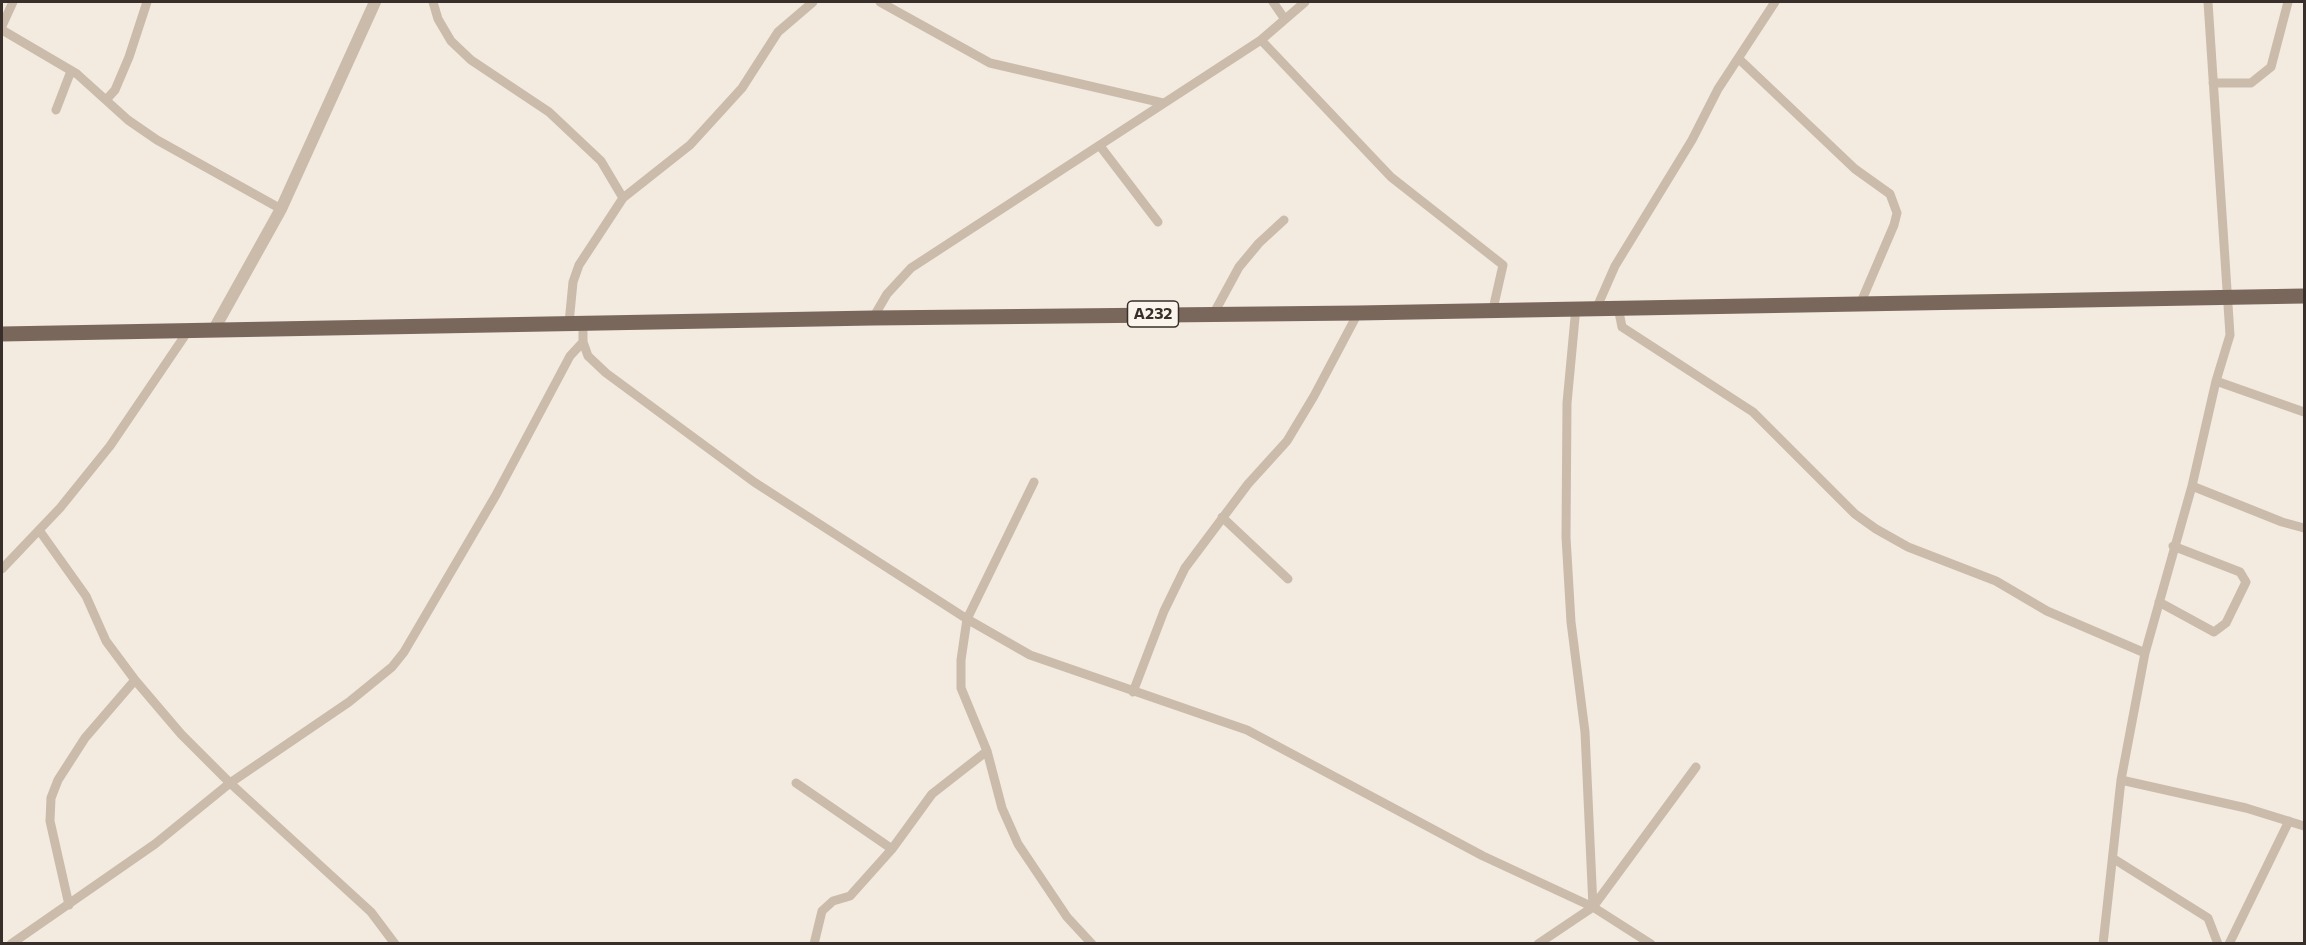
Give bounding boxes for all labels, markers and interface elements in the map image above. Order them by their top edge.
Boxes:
road number: A232 [1128,301,1178,327]

